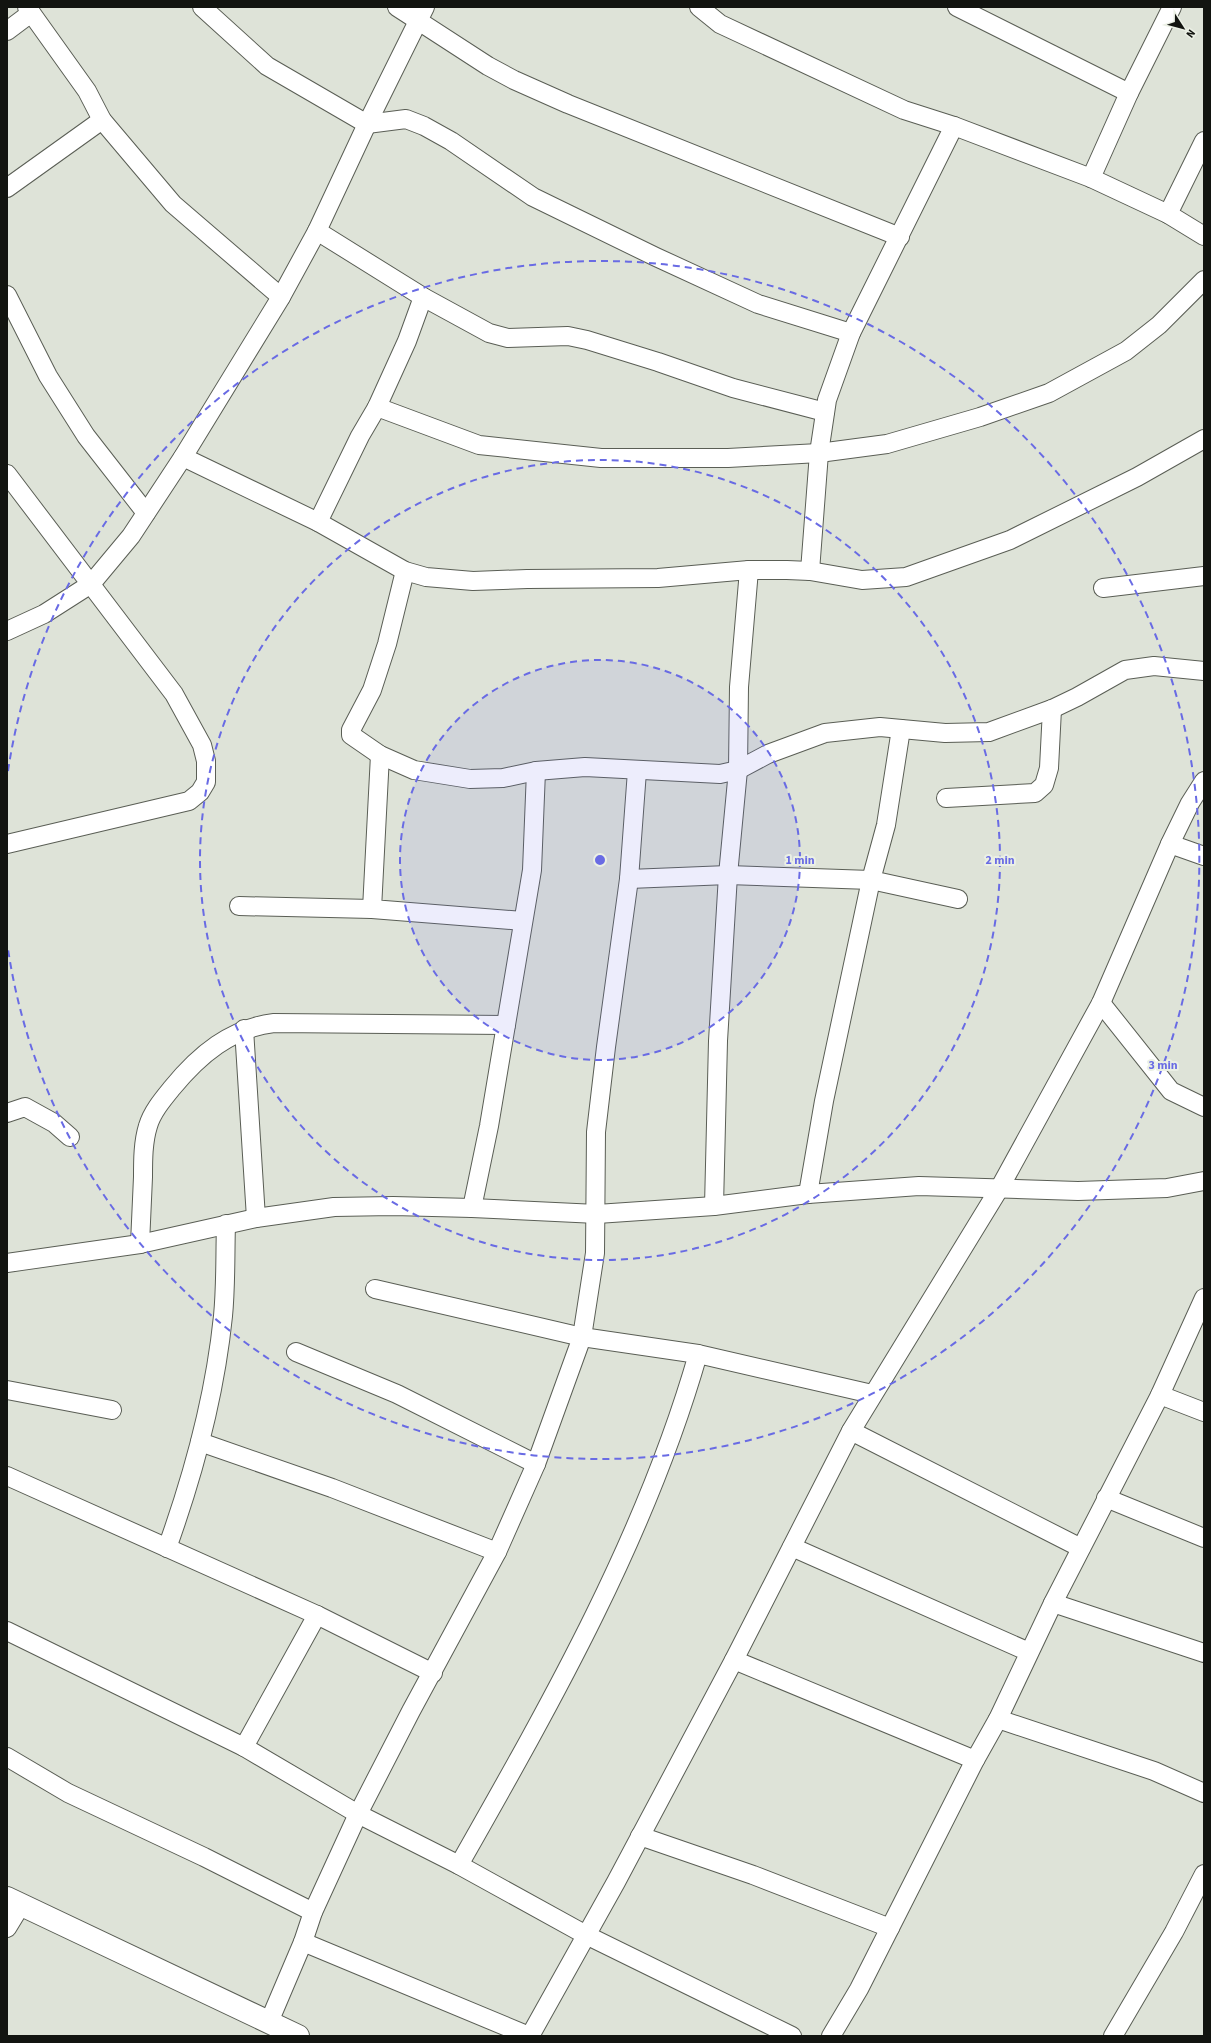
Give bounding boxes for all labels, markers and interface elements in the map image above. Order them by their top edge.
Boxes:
north arrow [1163,8,1203,48]
text: N [1182,26,1199,41]
text: 1 min [785,852,815,869]
text: 2 min [985,852,1015,869]
centre of rings [593,853,607,867]
text: 3 min [1148,1057,1178,1074]

